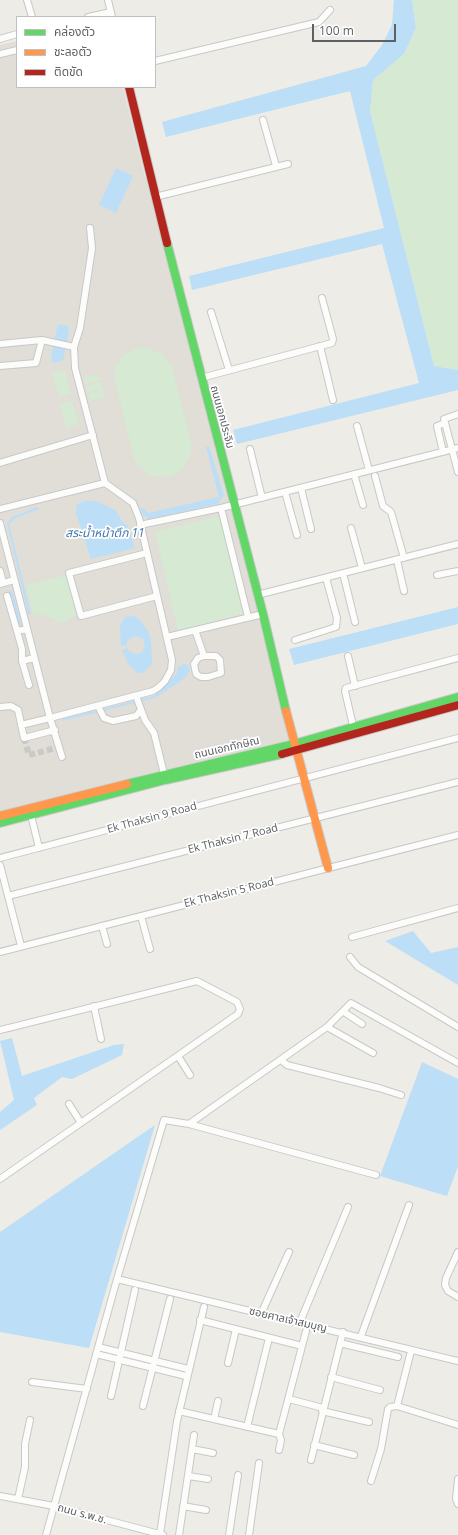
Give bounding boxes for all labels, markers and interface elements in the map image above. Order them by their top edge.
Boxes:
legend [16,16,156,88]
scale bar [314,16,398,42]
text: 100 m [319,22,354,39]
text: คล่องตัว [54,23,95,40]
text: ชะลอตัว [54,43,92,60]
text: ติดขัด [54,63,83,80]
street label: ถนนเอกประจิม [207,384,237,450]
water label: สระน้ำหน้าตึก 11 [65,527,145,541]
street label: ถนนเอกทักษิณ [193,734,261,762]
street label: Ek Thaksin 9 Road [106,800,198,836]
street label: Ek Thaksin 7 Road [187,821,279,857]
street label: Ek Thaksin 5 Road [183,875,275,911]
street label: ซอยศาลเจ้าสมบุญ [248,1305,328,1335]
street label: ถนน ร.พ.ช. [56,1501,108,1527]

